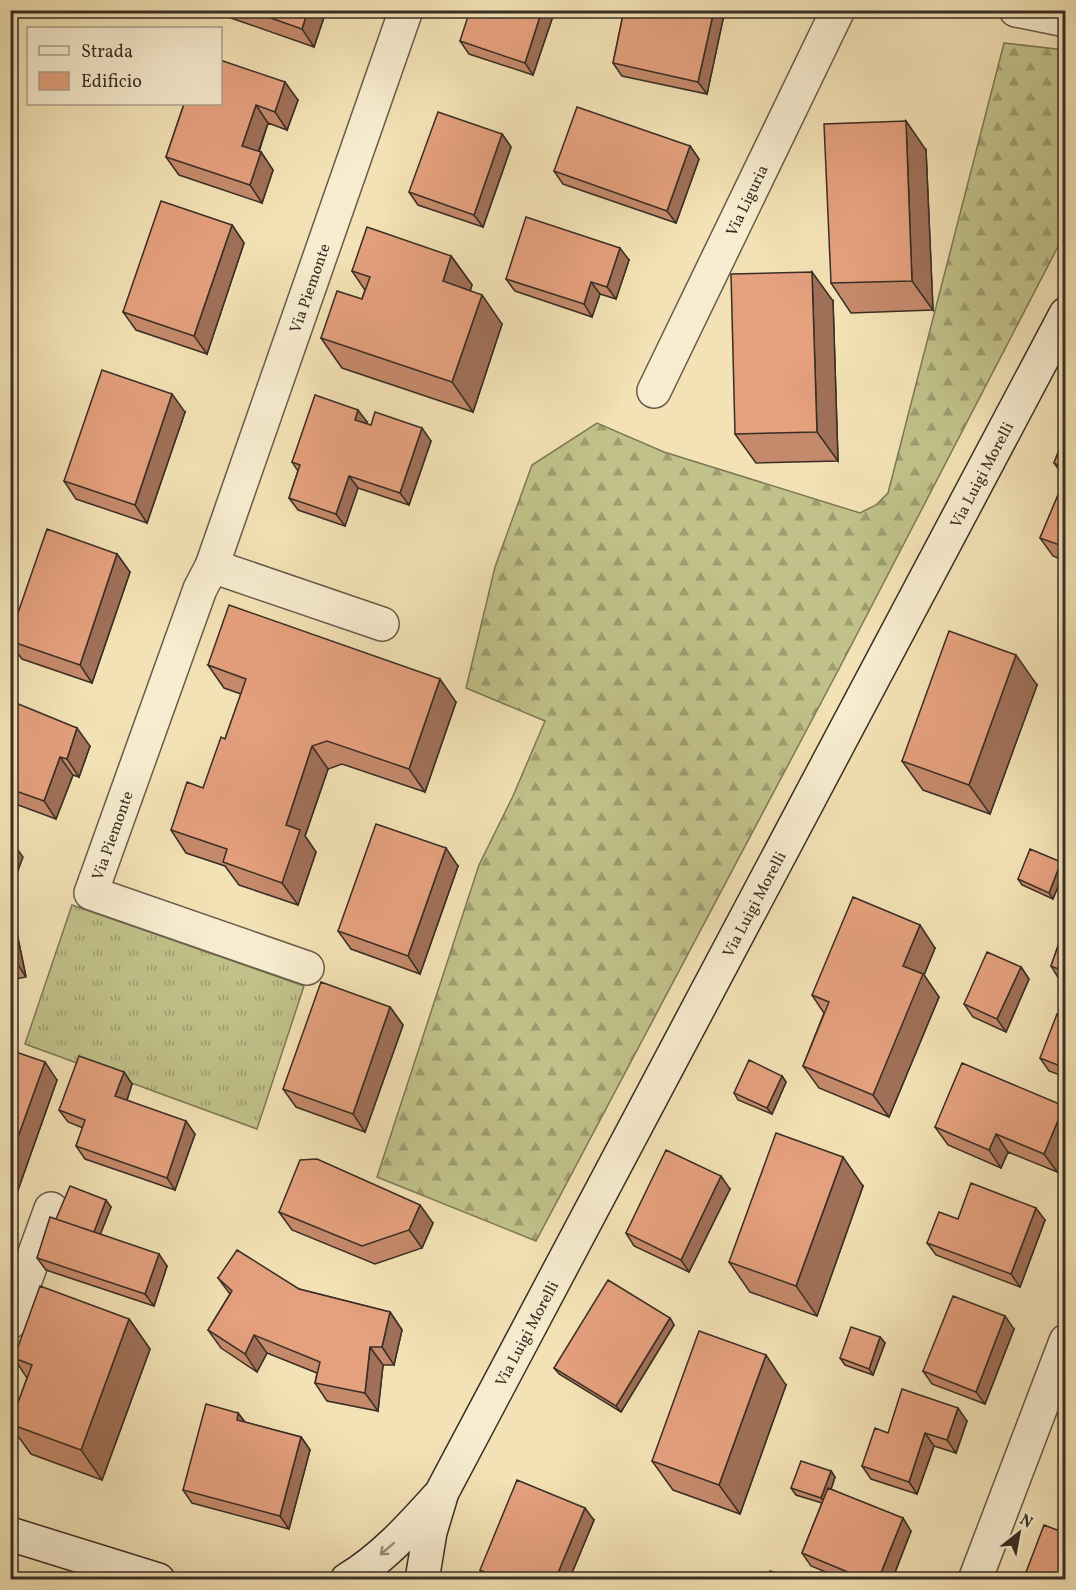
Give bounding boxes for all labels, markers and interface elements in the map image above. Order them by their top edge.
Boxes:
legend [27,27,222,105]
text: Strada [81,40,133,65]
text: Edificio [81,70,142,95]
street label: Via Liguria [721,162,775,240]
street label: Via Piemonte [285,241,337,336]
street label: Via Luigi Morelli [946,418,1020,532]
street label: Via Piemonte [88,788,140,884]
street label: Via Luigi Morelli [718,848,793,962]
street label: Via Luigi Morelli [491,1277,565,1391]
north arrow [989,1503,1049,1563]
text: N [1015,1509,1037,1534]
one-way arrow [380,1542,395,1556]

